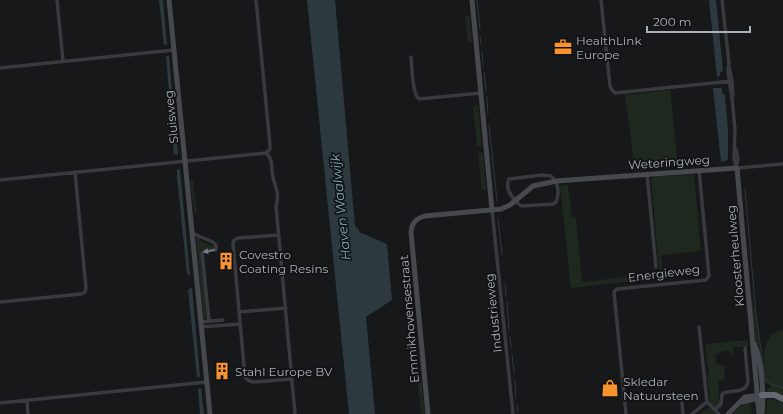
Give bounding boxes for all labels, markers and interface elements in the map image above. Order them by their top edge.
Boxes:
scale bar [647,8,750,34]
text: 200 m [653,14,692,29]
place label: HealthLink Europe [576,33,642,62]
office icon: HealthLink Europe [553,37,573,57]
street label: Sluisweg [161,90,181,144]
water label: Haven Waalwijk [326,152,354,261]
street label: Weteringweg [628,152,710,172]
street label: Kloosterheulweg [723,205,747,307]
place label: Covestro Coating Resins [239,247,328,276]
one-way arrow [203,248,216,254]
building icon: Covestro Coating Resins [216,251,236,271]
street label: Emmikhovensestraat [396,254,422,384]
street label: Energieweg [627,261,701,285]
street label: Industrieweg [481,273,505,353]
building icon: Stahl Europe BV [212,361,232,381]
place label: Stahl Europe BV [235,364,333,379]
place label: Skledar Natuursteen [623,374,699,403]
shop icon: Skledar Natuursteen [600,378,620,398]

